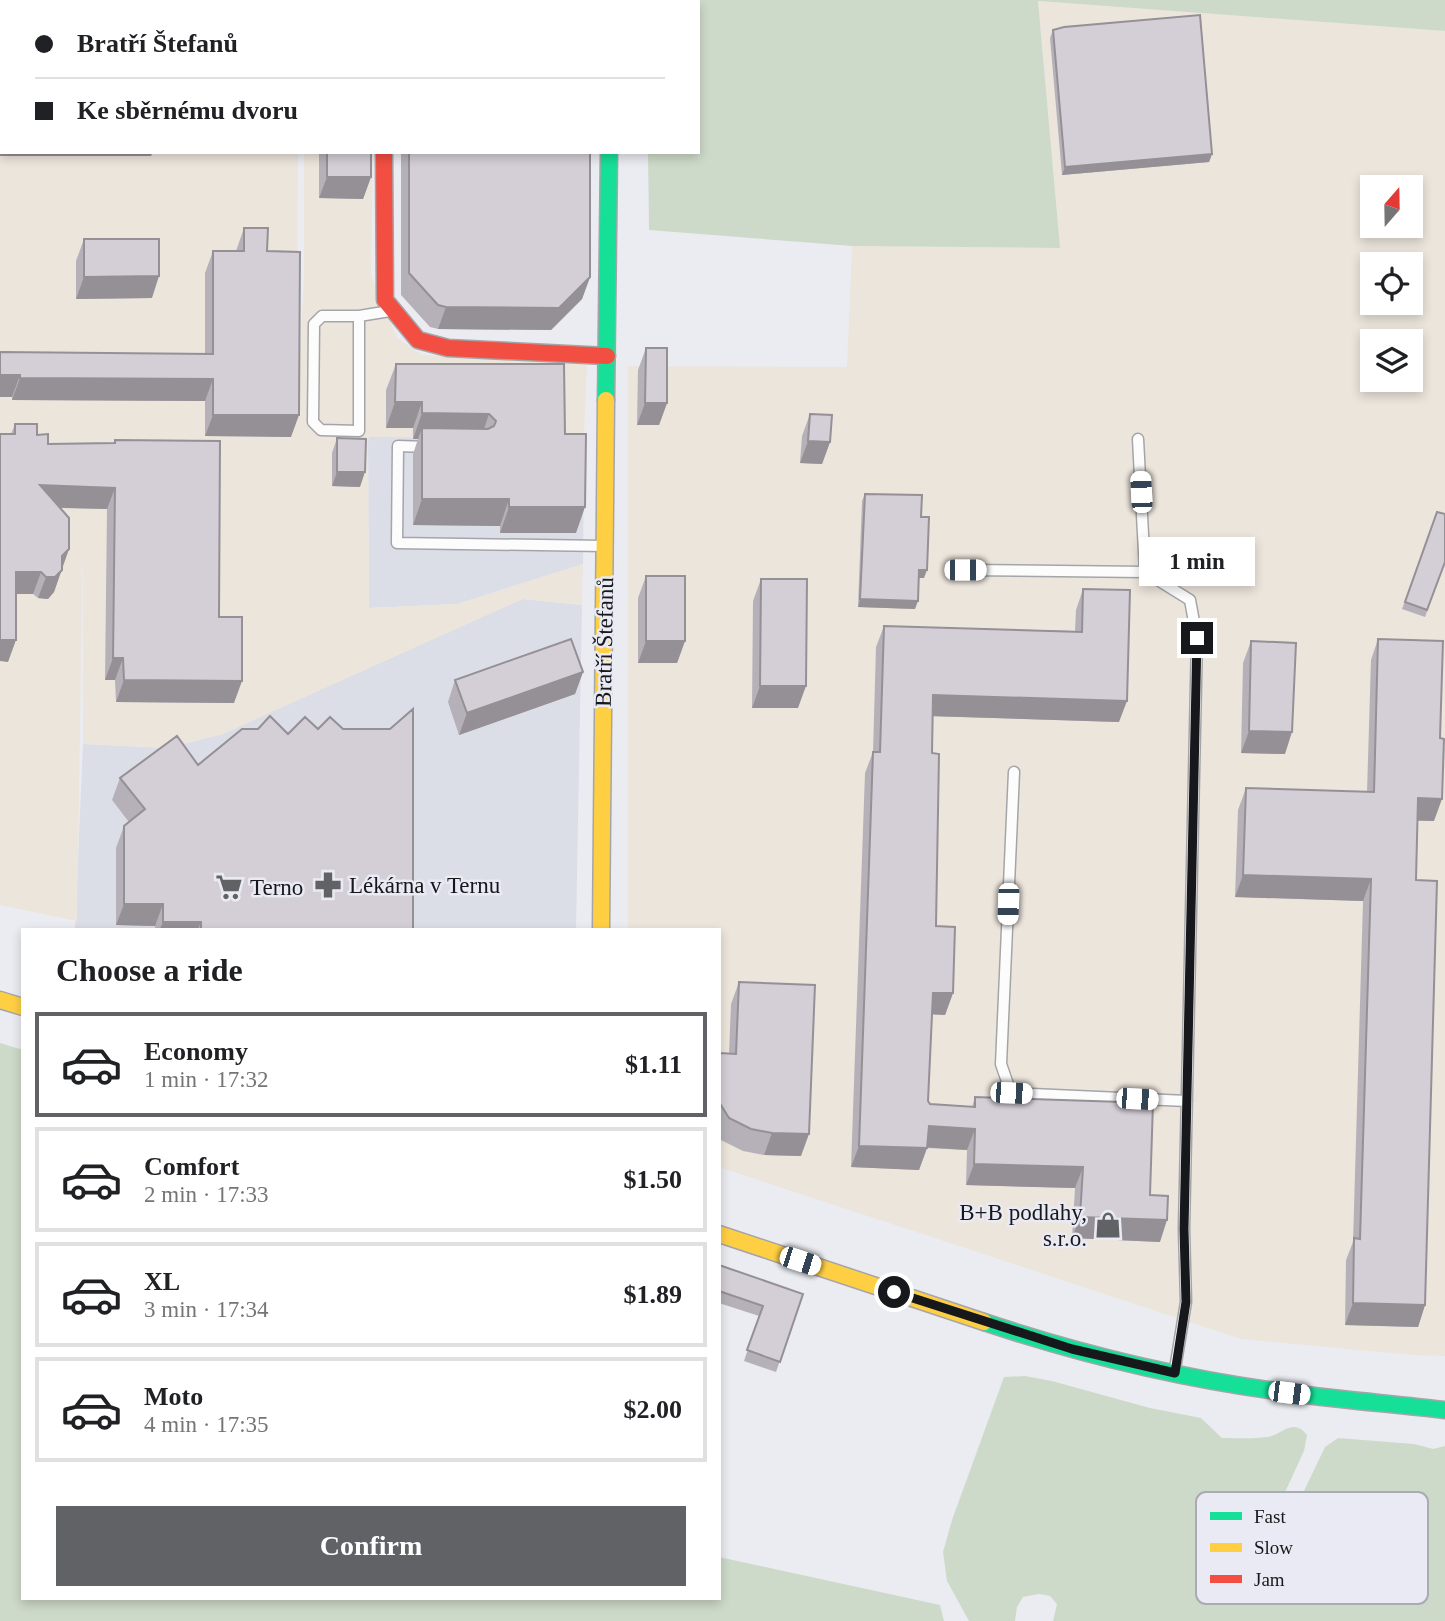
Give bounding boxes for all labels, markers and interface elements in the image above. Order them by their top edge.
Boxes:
text: Bratří Štefanů [77,29,238,58]
text: Ke sběrnému dvoru [77,96,298,125]
north arrow [1360,175,1423,238]
map controls [1360,175,1423,392]
button: locate [1360,252,1423,315]
button: layers [1360,329,1423,392]
car [1130,470,1153,514]
callout: 1 min [1139,536,1255,586]
text: 1 min [1169,549,1225,574]
car [945,560,987,581]
street label: Bratří Štefanů [590,576,618,707]
route end [1181,622,1213,654]
pharmacy icon: Lékárna v Ternu [313,870,343,900]
supermarket icon: Terno [214,872,244,902]
place label: Lékárna v Ternu [349,873,501,898]
place label: Terno [250,875,303,900]
car [997,883,1020,925]
text: Choose a ride [56,952,243,988]
icon: car [60,1033,123,1096]
text: Economy [144,1037,248,1066]
text: $1.11 [625,1050,682,1079]
text: 1 min · 17:32 [144,1067,269,1092]
car [990,1082,1033,1104]
car [1116,1087,1159,1111]
icon: car [60,1148,123,1211]
text: Comfort [144,1152,239,1181]
text: $1.50 [624,1165,682,1194]
text: 2 min · 17:33 [144,1182,269,1207]
place label: B+B podlahy, s.r.o. [959,1200,1087,1251]
shop icon: B+B podlahy, s.r.o. [1093,1210,1123,1240]
car [777,1245,824,1277]
icon: car [60,1263,123,1326]
text: XL [144,1267,180,1296]
route start [878,1276,910,1308]
text: $1.89 [624,1280,682,1309]
text: 3 min · 17:34 [144,1297,269,1322]
icon: car [60,1378,123,1441]
car [1267,1380,1312,1406]
text: Moto [144,1382,203,1411]
text: $2.00 [624,1395,682,1424]
text: 4 min · 17:35 [144,1412,269,1437]
legend [1196,1492,1428,1604]
button: Confirm [56,1506,686,1586]
text: Fast [1254,1506,1286,1527]
text: Slow [1254,1537,1293,1558]
text: Jam [1254,1569,1285,1590]

